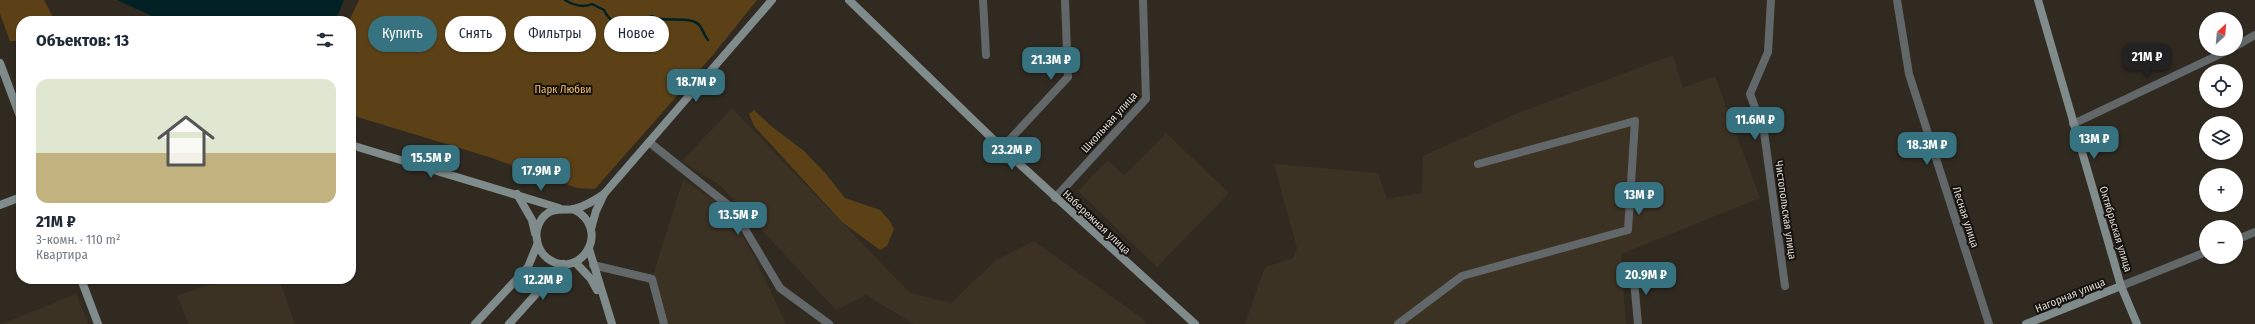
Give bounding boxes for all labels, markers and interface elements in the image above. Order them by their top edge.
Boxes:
north arrow [2199,12,2243,56]
map controls [2199,12,2243,264]
chip: Купить [368,16,437,52]
chip: Снять [445,16,506,52]
chip: Фильтры [514,16,596,52]
chip: Новое [604,16,669,52]
icon: filters [314,29,336,51]
text: Объектов: 13 [36,30,129,51]
pin: 21M ₽ [2119,44,2175,78]
pin: 21.3M ₽ [1014,47,1088,81]
text: 21M ₽ [2132,49,2162,64]
text: 21.3M ₽ [1031,52,1071,67]
button: locate [2199,64,2243,108]
pin: 18.7M ₽ [659,69,733,103]
text: 18.7M ₽ [676,74,716,89]
park label: Парк Любви [534,83,592,96]
street label: Школьная улица [1079,89,1140,155]
icon: home [150,105,222,177]
pin: 11.6M ₽ [1718,107,1792,141]
text: 11.6M ₽ [1735,112,1775,127]
button: layers [2199,116,2243,160]
pin: 13M ₽ [2066,126,2122,160]
text: 13M ₽ [2079,131,2109,146]
pin: 18.3M ₽ [1890,132,1964,166]
pin: 23.2M ₽ [975,137,1049,171]
text: 18.3M ₽ [1907,137,1947,152]
text: 23.2M ₽ [992,142,1032,157]
pin: 15.5M ₽ [394,145,468,179]
text: 15.5M ₽ [411,150,451,165]
pin: 17.9M ₽ [504,158,578,192]
street label: Чистопольская улица [1772,160,1799,260]
text: 17.9M ₽ [521,163,561,178]
button: + [2199,168,2243,212]
pin: 13M ₽ [1611,182,1667,216]
street label: Лесная улица [1950,185,1982,249]
street label: Октябрьская улица [2096,185,2135,274]
text: 13M ₽ [1624,187,1654,202]
street label: Набережная улица [1060,188,1133,257]
pin: 13.5M ₽ [701,202,775,236]
text: 13.5M ₽ [718,207,758,222]
text: 21M ₽ [36,211,76,232]
button: − [2199,220,2243,264]
text: 3-комн. · 110 m² [36,232,120,247]
text: Квартира [36,247,88,262]
pin: 20.9M ₽ [1609,262,1683,296]
pin: 12.2M ₽ [506,267,580,301]
text: 20.9M ₽ [1625,267,1667,282]
text: 12.2M ₽ [523,272,563,287]
street label: Нагорная улица [2033,275,2107,315]

